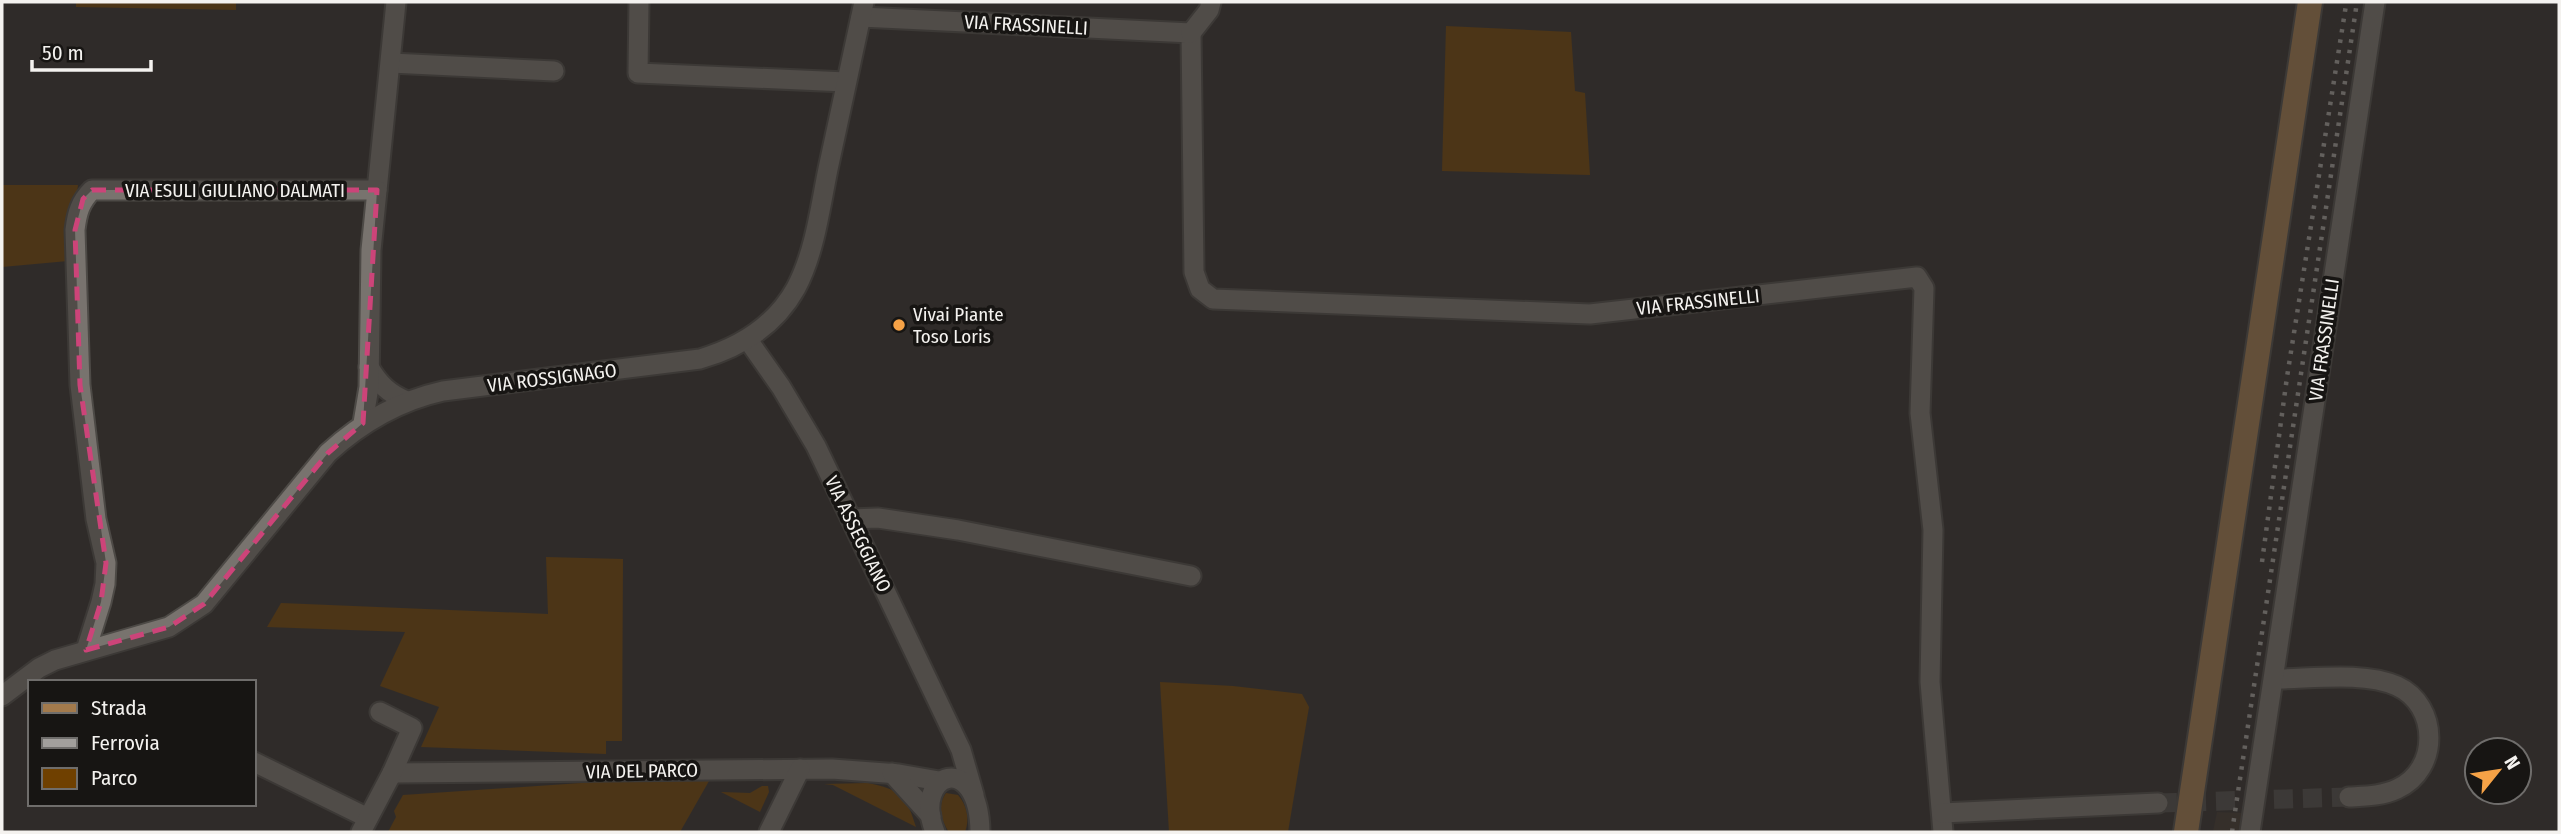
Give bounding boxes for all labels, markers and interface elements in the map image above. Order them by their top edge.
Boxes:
street label: VIA FRASSINELLI [964,10,1088,40]
scale bar [32,28,150,72]
text: 50 m [42,40,84,66]
street label: VIA ESULI GIULIANO DALMATI [125,179,345,202]
street label: VIA FRASSINELLI [2304,277,2344,403]
street label: VIA FRASSINELLI [1635,284,1761,320]
place label: Vivai Piante Toso Loris [913,303,1004,348]
marker: Vivai Piante Toso Loris [891,317,907,333]
street label: VIA ROSSIGNAGO [486,359,618,397]
street label: VIA ASSEGGIANO [820,472,896,596]
legend [28,680,256,806]
text: Strada [91,695,147,721]
text: Ferrovia [91,730,160,756]
north arrow [2463,736,2533,806]
text: N [2499,752,2525,773]
street label: VIA DEL PARCO [586,759,698,783]
text: Parco [91,765,138,791]

